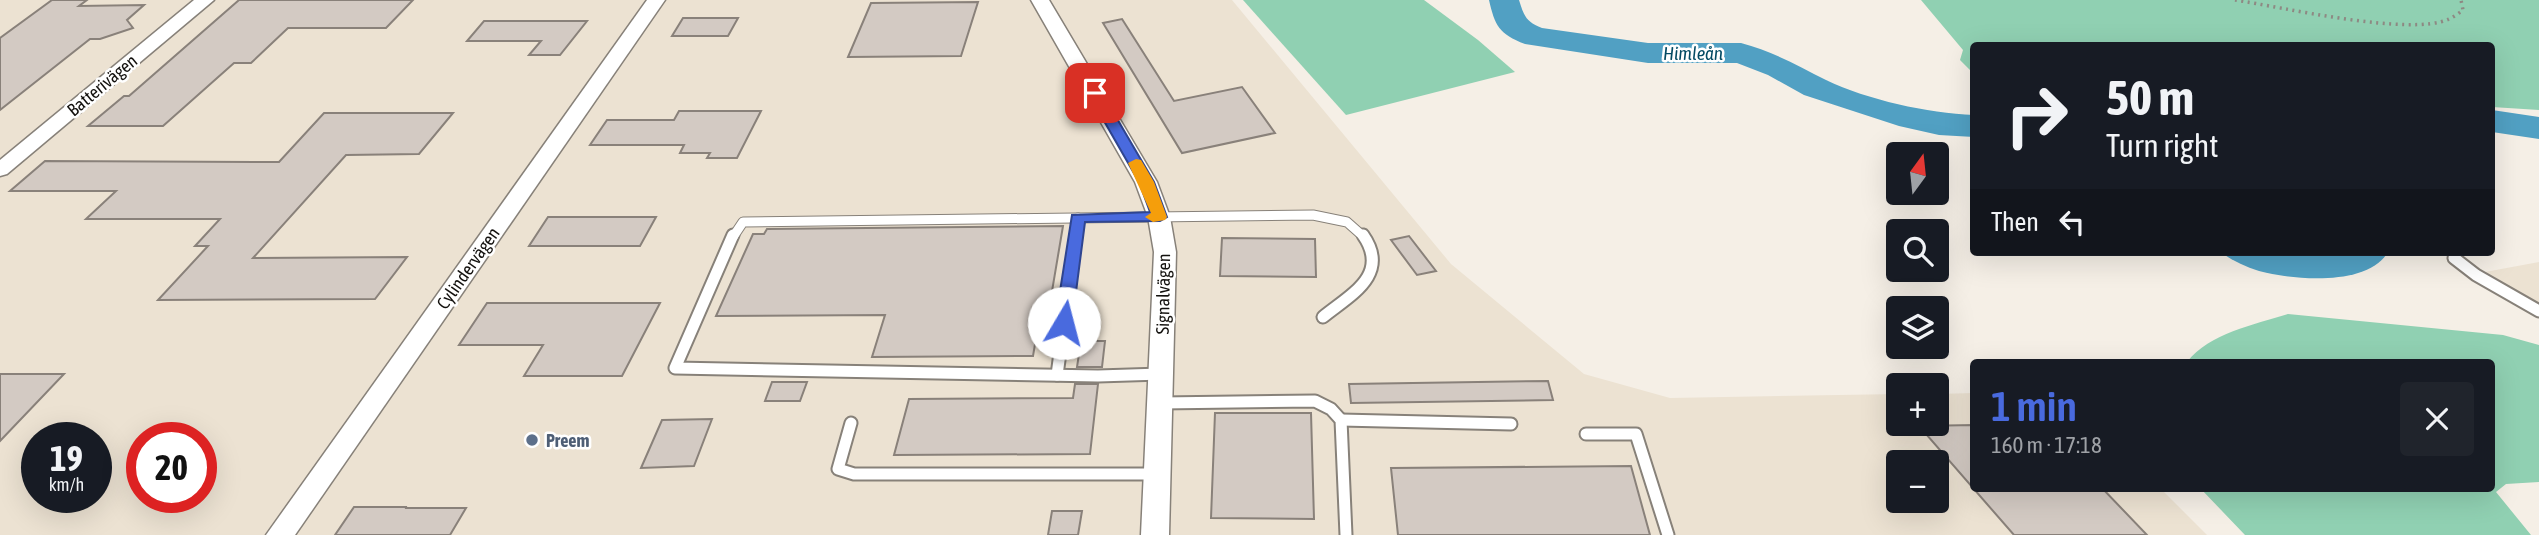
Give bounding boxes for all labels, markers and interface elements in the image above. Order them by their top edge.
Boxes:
water label: Himleån [1663,42,1723,64]
street label: Batterivägen [63,50,141,120]
pin [1065,63,1125,123]
text: 50 m [2106,69,2194,125]
icon: right [1991,70,2082,161]
icon: arrive [1076,74,1114,112]
text: Turn right [2106,127,2219,164]
north arrow [1886,142,1950,205]
map controls [1886,142,1949,513]
icon: left [2053,203,2091,241]
text: Then [1991,207,2039,237]
button: search [1886,219,1949,282]
street label: Cylindervägen [432,223,504,313]
street label: Signalvägen [1152,253,1174,335]
position arrow [1027,286,1101,360]
button: layers [1886,296,1949,359]
button: + [1886,373,1949,436]
text: 1 min [1991,382,2077,430]
button: close [2400,382,2474,456]
speed limit sign: 20 [126,422,217,513]
place label: Preem [546,430,589,451]
marker: Preem [524,432,540,448]
text: 160 m · 17:18 [1991,432,2102,458]
text: 19 [50,438,83,478]
button: − [1886,450,1949,513]
text: km/h [49,474,84,495]

